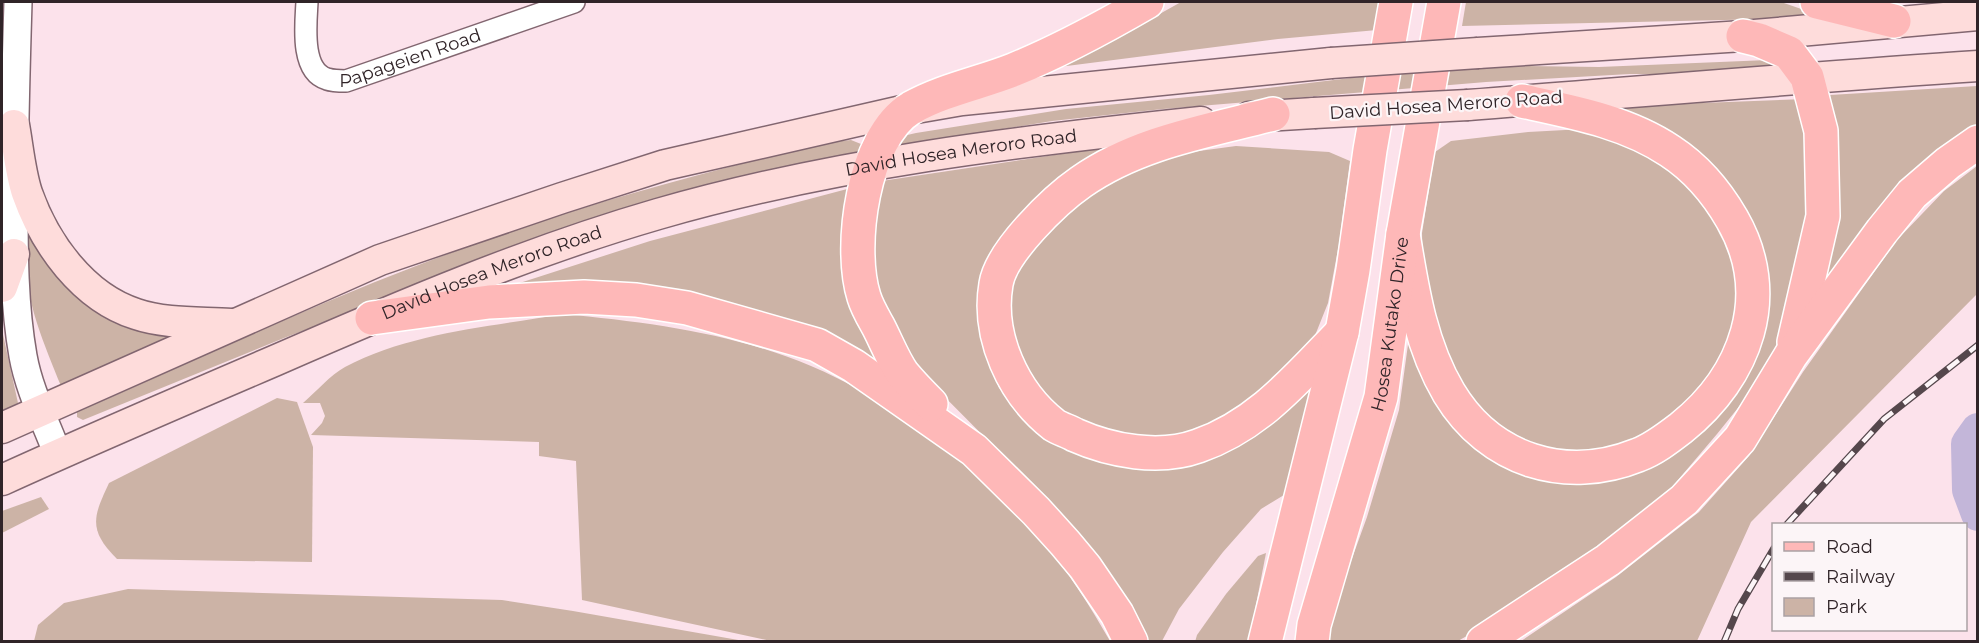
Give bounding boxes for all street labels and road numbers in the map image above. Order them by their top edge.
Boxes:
street label: Papageien Road [339,24,484,92]
street label: David Hosea Meroro Road [1329,86,1563,124]
street label: David Hosea Meroro Road [843,125,1078,181]
street label: David Hosea Meroro Road [378,221,605,325]
street label: Hosea Kutako Drive [1366,235,1414,414]

